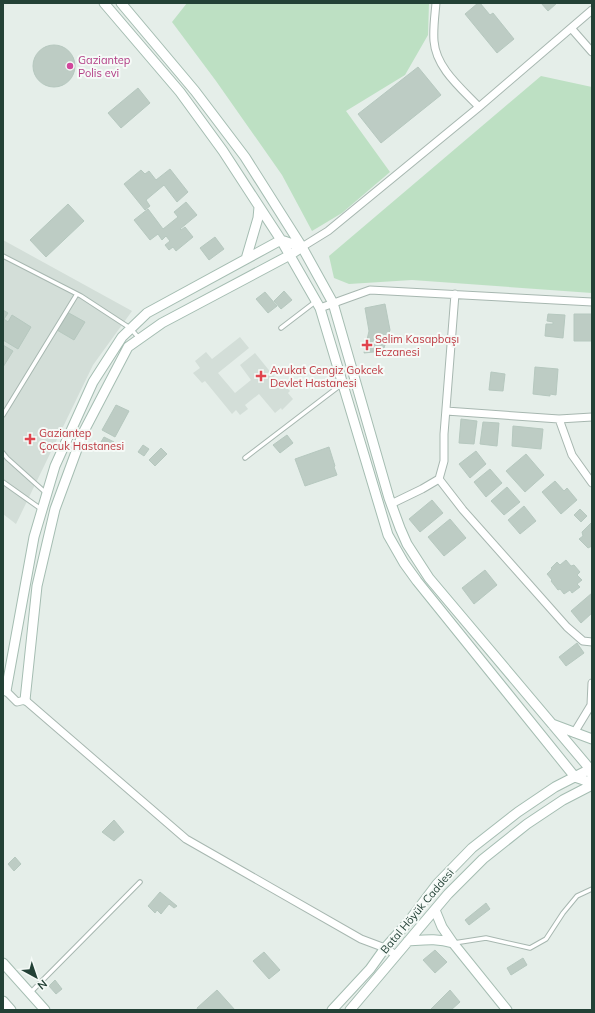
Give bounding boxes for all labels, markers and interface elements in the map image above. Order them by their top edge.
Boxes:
place label: Gaziantep Polis evi [78,53,131,80]
marker: Gaziantep Polis evi [65,61,75,71]
place label: Selim Kasapbaşı Eczanesi [375,332,459,359]
marker: Selim Kasapbaşı Eczanesi [362,340,372,350]
place label: Avukat Cengiz Gokcek Devlet Hastanesi [270,363,383,390]
marker: Avukat Cengiz Gokcek Devlet Hastanesi [255,370,267,382]
place label: Gaziantep Çocuk Hastanesi [39,426,124,453]
marker: Gaziantep Çocuk Hastanesi [24,433,36,445]
street label: Batal Höyük Caddesi [377,866,457,956]
north arrow [16,957,56,997]
text: N [35,977,50,993]

